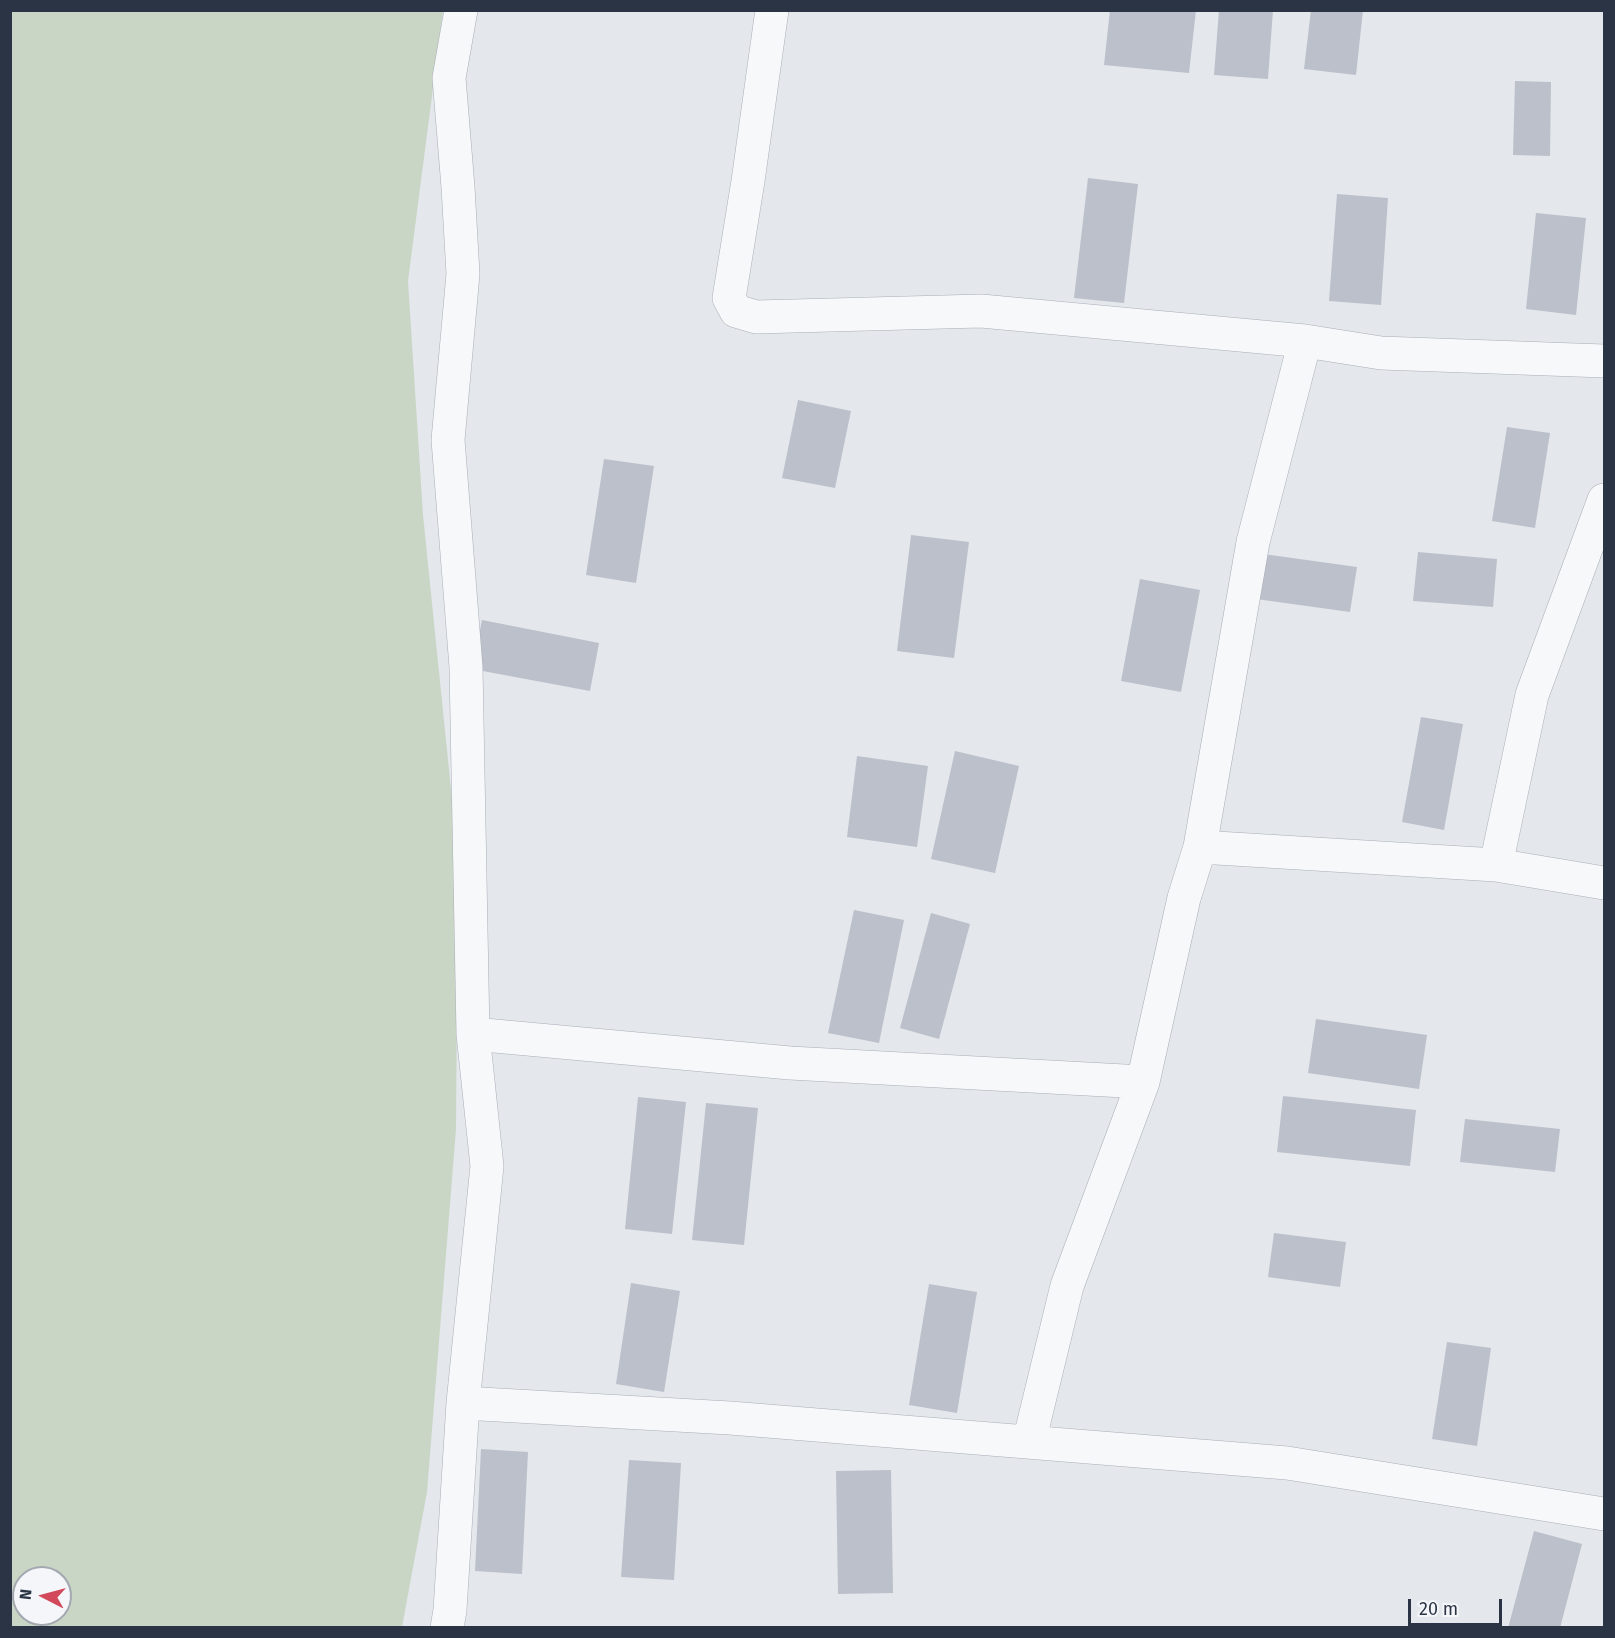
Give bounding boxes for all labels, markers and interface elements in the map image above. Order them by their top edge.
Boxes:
north arrow [12,1566,72,1626]
scale bar [1411,1587,1506,1625]
text: N [16,1588,36,1601]
text: 20 m [1419,1598,1458,1620]

